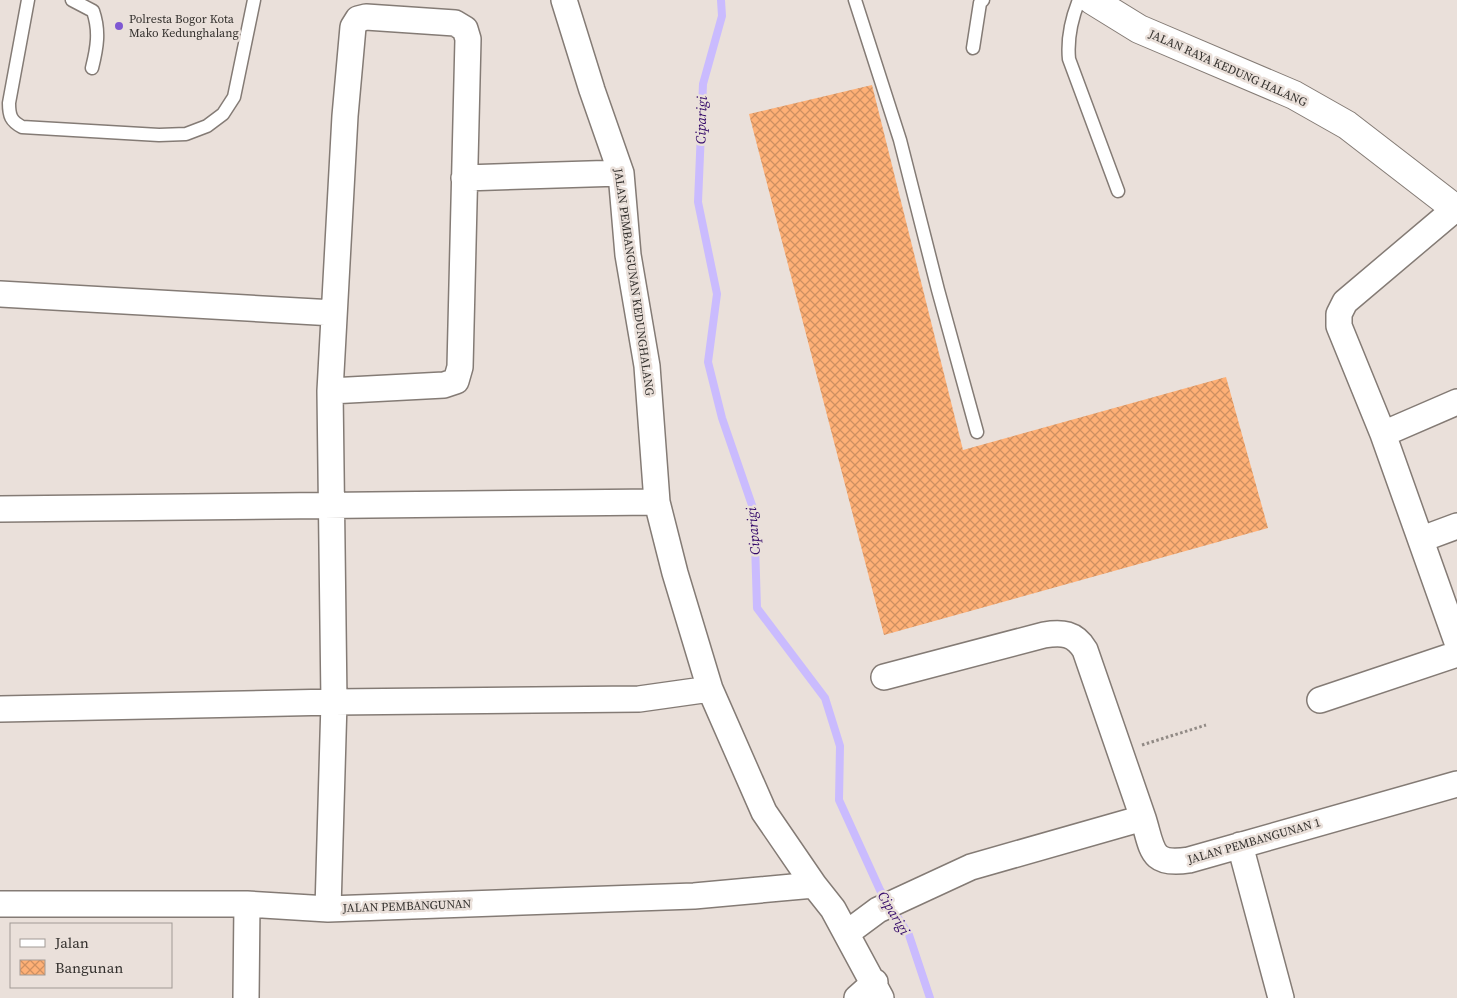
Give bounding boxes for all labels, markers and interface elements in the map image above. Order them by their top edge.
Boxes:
place label: Polresta Bogor Kota Mako Kedunghalang [129,11,239,41]
marker: Polresta Bogor Kota Mako Kedunghalang [113,20,125,32]
street label: JALAN RAYA KEDUNG HALANG [1146,25,1310,110]
water label: Ciparigi [690,95,712,144]
street label: JALAN PEMBANGUNAN KEDUNGHALANG [610,166,658,397]
water label: Ciparigi [741,506,765,556]
street label: JALAN PEMBANGUNAN 1 [1185,814,1322,868]
water label: Ciparigi [873,887,915,939]
street label: JALAN PEMBANGUNAN [341,896,472,916]
legend [10,923,172,988]
text: Jalan [54,932,89,953]
text: Bangunan [55,957,123,978]

